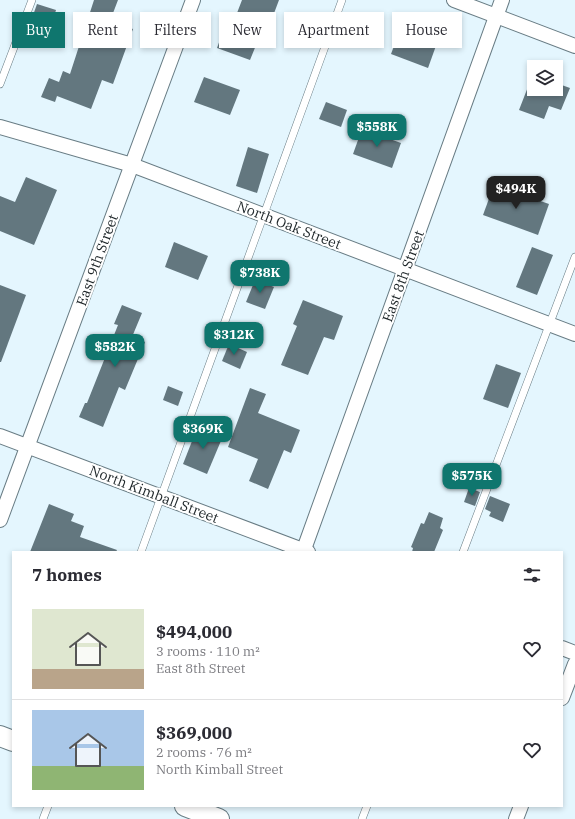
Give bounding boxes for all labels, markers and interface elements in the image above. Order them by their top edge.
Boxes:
chip: Buy [12,12,65,48]
chip: Rent [73,12,132,48]
chip: Filters [140,12,211,48]
chip: New [219,12,276,48]
chip: Apartment [284,12,384,48]
chip: House [392,12,462,48]
map controls [527,60,563,96]
button: layers [527,60,563,96]
pin: $558K [349,114,405,148]
text: $558K [356,118,398,135]
pin: $494K [488,176,544,210]
text: $494K [495,180,537,197]
street label: North Oak Street [234,197,344,253]
street label: East 9th Street [72,212,122,308]
street label: East 8th Street [378,228,428,324]
pin: $738K [232,260,288,294]
text: $738K [239,264,281,281]
pin: $312K [206,322,262,356]
text: $312K [213,326,255,343]
pin: $582K [87,334,143,368]
text: $582K [94,338,136,355]
pin: $369K [175,416,231,450]
text: $369K [182,420,224,437]
street label: North Kimball Street [87,461,221,527]
pin: $575K [444,463,500,497]
text: $575K [451,467,493,484]
text: 7 homes [32,564,102,586]
icon: filters [521,564,543,586]
text: $494,000 [156,621,232,643]
icon: home [64,625,112,673]
icon: heart [521,638,543,660]
text: 3 rooms · 110 m² [156,643,260,660]
text: East 8th Street [156,660,245,677]
text: $369,000 [156,722,232,744]
icon: home [64,726,112,774]
icon: heart [521,739,543,761]
text: 2 rooms · 76 m² [156,744,252,761]
text: North Kimball Street [156,761,283,778]

